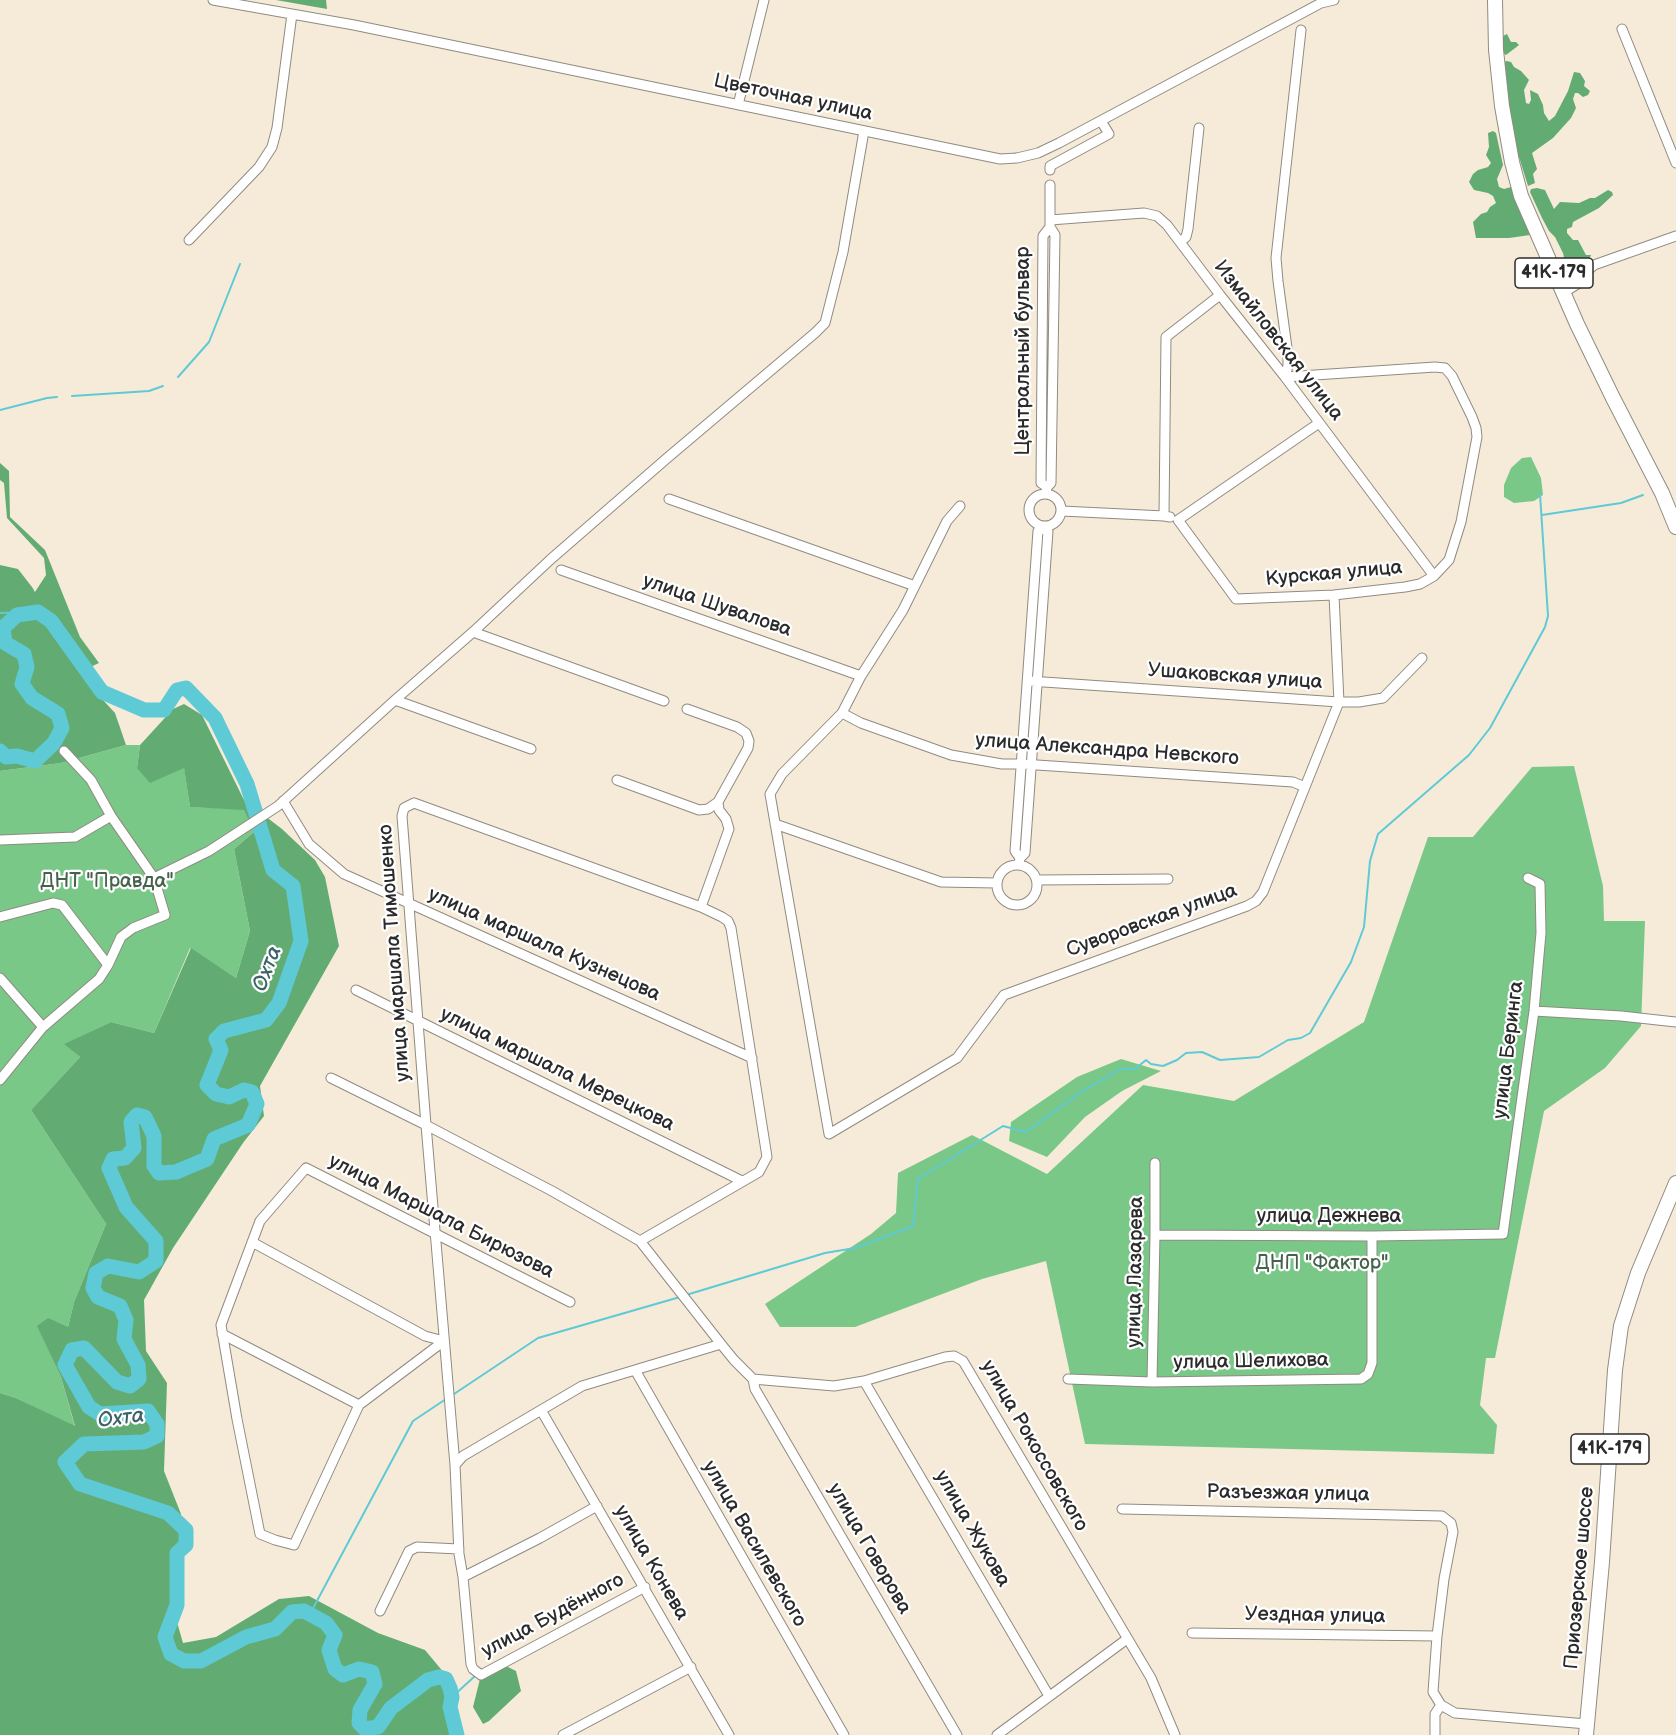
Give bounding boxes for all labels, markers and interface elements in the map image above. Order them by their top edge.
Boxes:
street label: Цветочная улица [711,69,875,127]
street label: Центральный бульвар [1012,247,1036,455]
street label: Измайловская улица [1208,256,1348,426]
road number: 41К-179 [1515,258,1593,288]
street label: Курская улица [1265,556,1403,592]
street label: улица Шувалова [639,569,795,643]
street label: Ушаковская улица [1147,659,1323,695]
street label: улица Александра Невского [974,729,1240,771]
street label: улица маршала Тимошенко [374,824,416,1082]
park label: ДНТ "Правда" [40,870,174,894]
street label: Суворовская улица [1064,879,1240,963]
street label: улица маршала Кузнецова [424,883,664,1007]
water label: Охта [248,943,288,995]
street label: улица Беринга [1489,980,1529,1120]
street label: улица маршала Мерецкова [436,1003,678,1137]
street label: улица Маршала Бирюзова [324,1150,558,1284]
street label: улица Лазарева [1123,1196,1149,1348]
street label: улица Дежнева [1257,1205,1401,1229]
park label: ДНП "Фактор" [1256,1252,1388,1276]
street label: улица Шелихова [1173,1349,1329,1375]
street label: улица Рокоссовского [975,1356,1093,1536]
water label: Охта [96,1404,146,1434]
road number: 41К-179 [1571,1434,1649,1464]
street label: улица Василевского [697,1457,811,1631]
street label: улица Жукова [929,1466,1015,1592]
street label: улица Говорова [822,1479,916,1619]
street label: Разъезжая улица [1206,1481,1370,1507]
street label: Приозерское шоссе [1560,1486,1600,1670]
street label: улица Конева [608,1501,694,1625]
street label: улица Будённого [478,1568,628,1664]
street label: Уездная улица [1244,1603,1386,1629]

